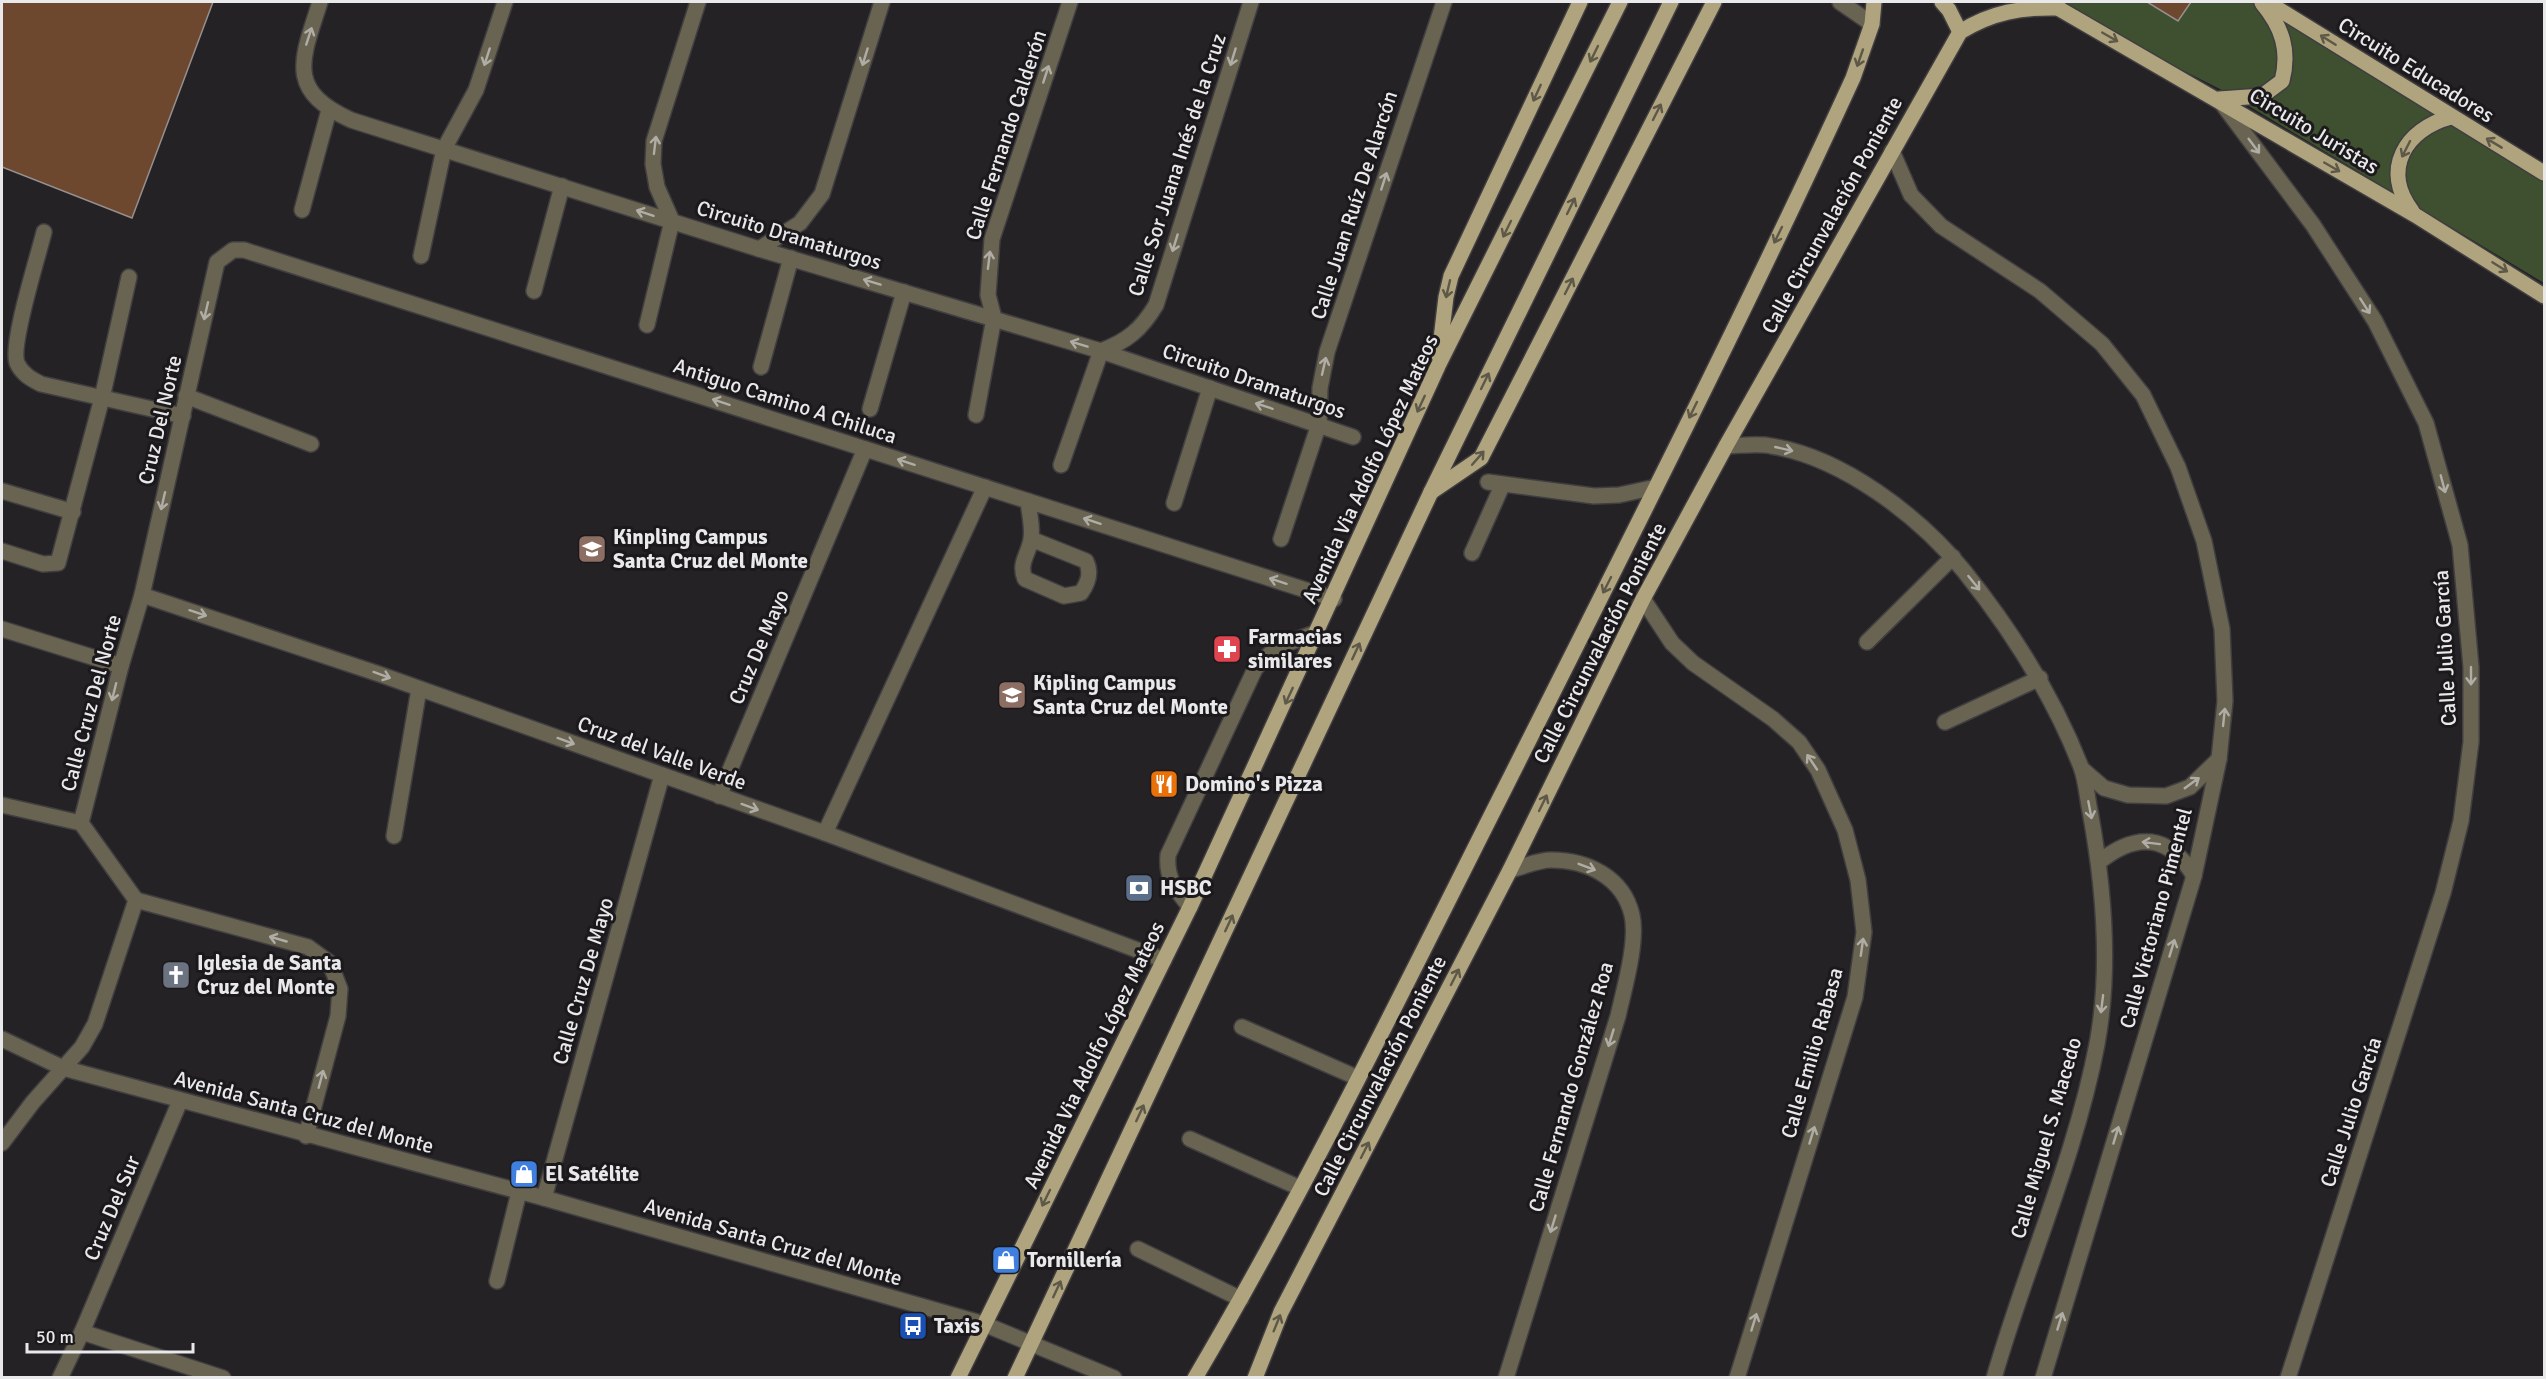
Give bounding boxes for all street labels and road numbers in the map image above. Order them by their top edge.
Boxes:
street label: Circuito Educadores [2333,12,2499,128]
street label: Calle Fernando Calderón [960,27,1052,243]
street label: Calle Sor Juana Inés de la Cruz [1122,31,1232,299]
street label: Circuito Juristas [2245,82,2383,180]
street label: Calle Juan Ruíz De Alarcón [1305,87,1403,323]
street label: Calle Circunvalación Poniente [1756,92,1908,338]
street label: Circuito Dramaturgos [693,195,885,275]
street label: Avenida Via Adolfo López Mateos [1296,330,1444,608]
street label: Circuito Dramaturgos [1159,337,1349,425]
street label: Cruz Del Norte [133,353,187,487]
street label: Antiguo Camino A Chiluca [670,353,900,449]
street label: Calle Circunvalación Poniente [1528,518,1672,768]
street label: Calle Julio García [2428,569,2462,727]
street label: Cruz De Mayo [723,586,795,708]
street label: Calle Cruz Del Norte [55,612,127,794]
street label: Cruz del Valle Verde [574,710,750,796]
street label: Calle Victoriano Pimentel [2114,805,2198,1031]
street label: Calle Cruz De Mayo [547,894,619,1068]
street label: Avenida Via Adolfo López Mateos [1018,917,1170,1193]
street label: Calle Circunvalación Poniente [1308,951,1452,1201]
street label: Calle Fernando González Roa [1523,959,1619,1215]
street label: Calle Emilio Rabasa [1775,965,1849,1141]
street label: Calle Miguel S. Macedo [2005,1034,2087,1242]
street label: Calle Julio García [2314,1034,2388,1190]
street label: Avenida Santa Cruz del Monte [171,1065,437,1159]
street label: Cruz Del Sur [78,1151,146,1264]
street label: Avenida Santa Cruz del Monte [641,1193,905,1291]

